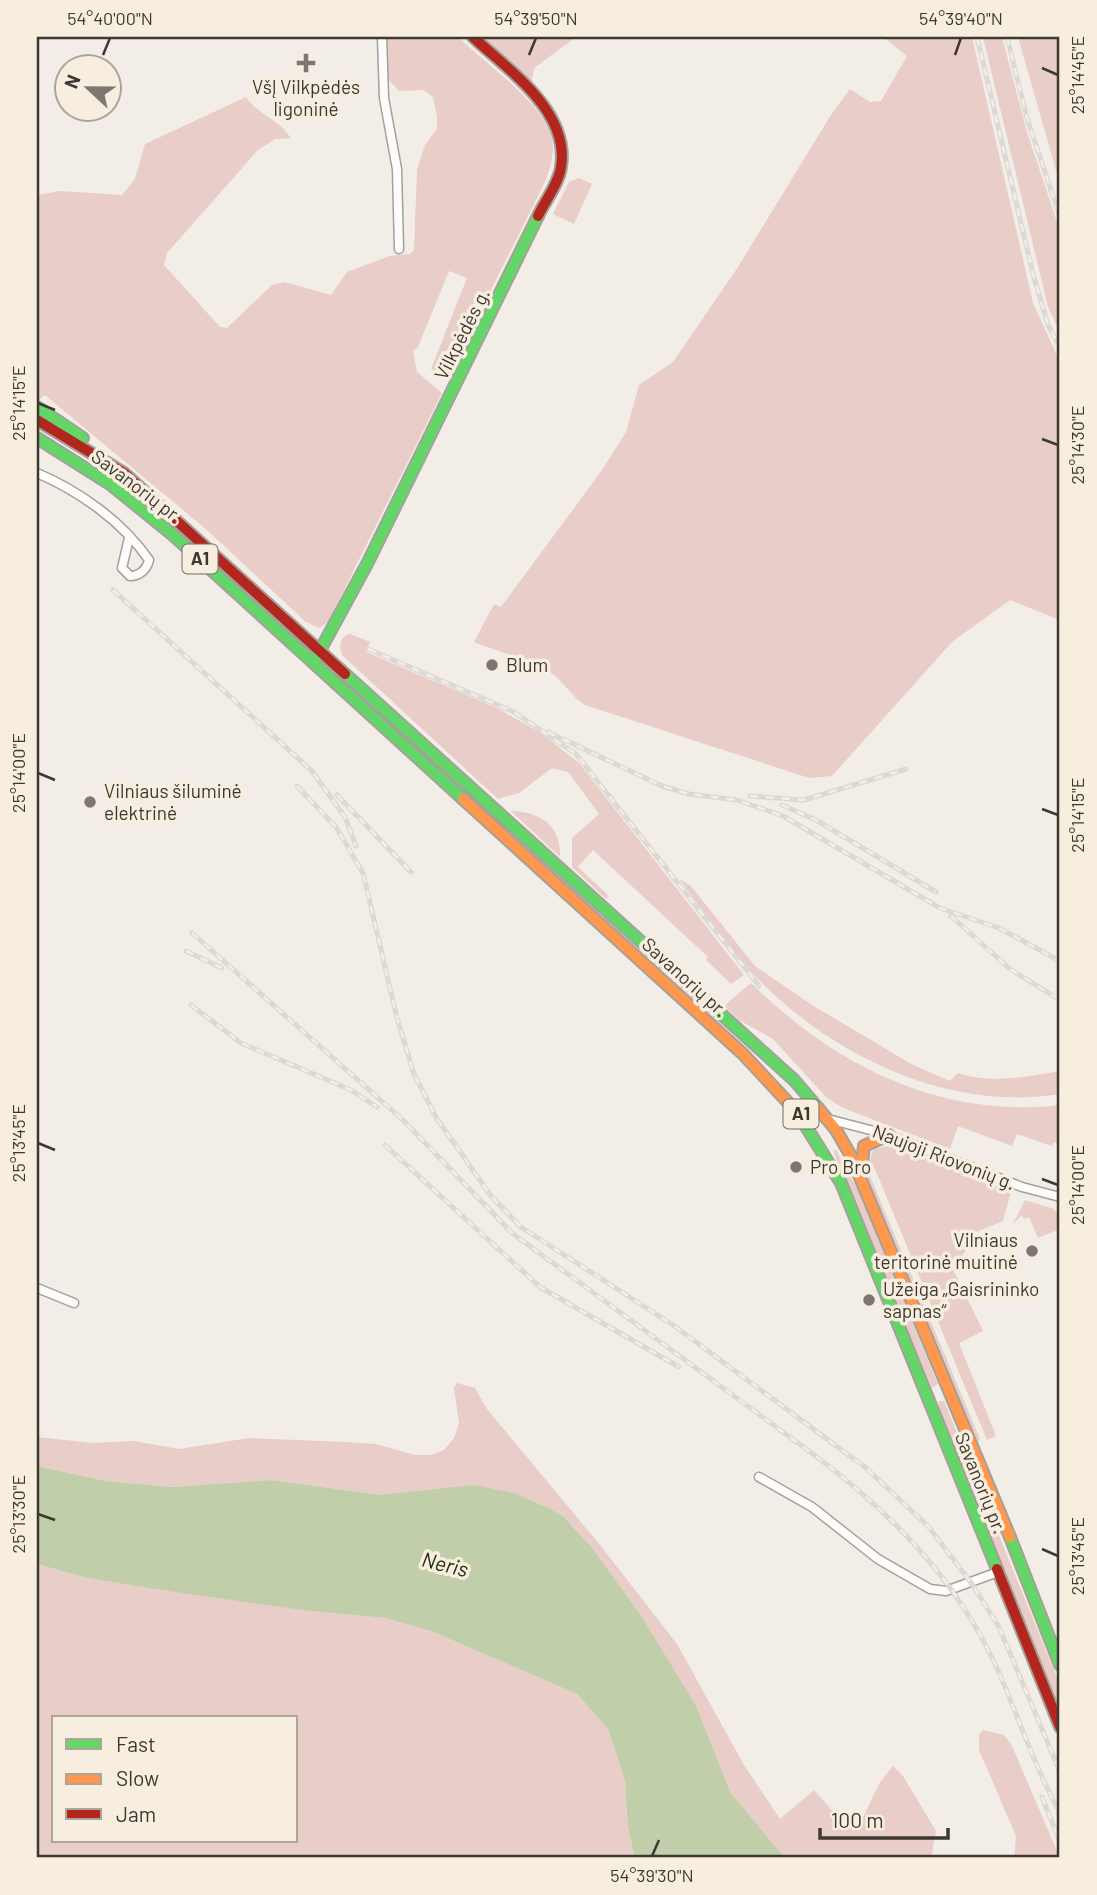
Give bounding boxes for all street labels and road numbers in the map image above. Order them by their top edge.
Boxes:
street label: Vilkpėdės g. [429,284,494,383]
street label: Savanorių pr. [87,444,187,527]
road number: A1 [182,544,218,574]
street label: Savanorių pr. [638,932,733,1021]
road number: A1 [784,1100,818,1128]
street label: Naujoji Riovonių g. [870,1119,1019,1194]
street label: Savanorių pr. [951,1429,1012,1537]

